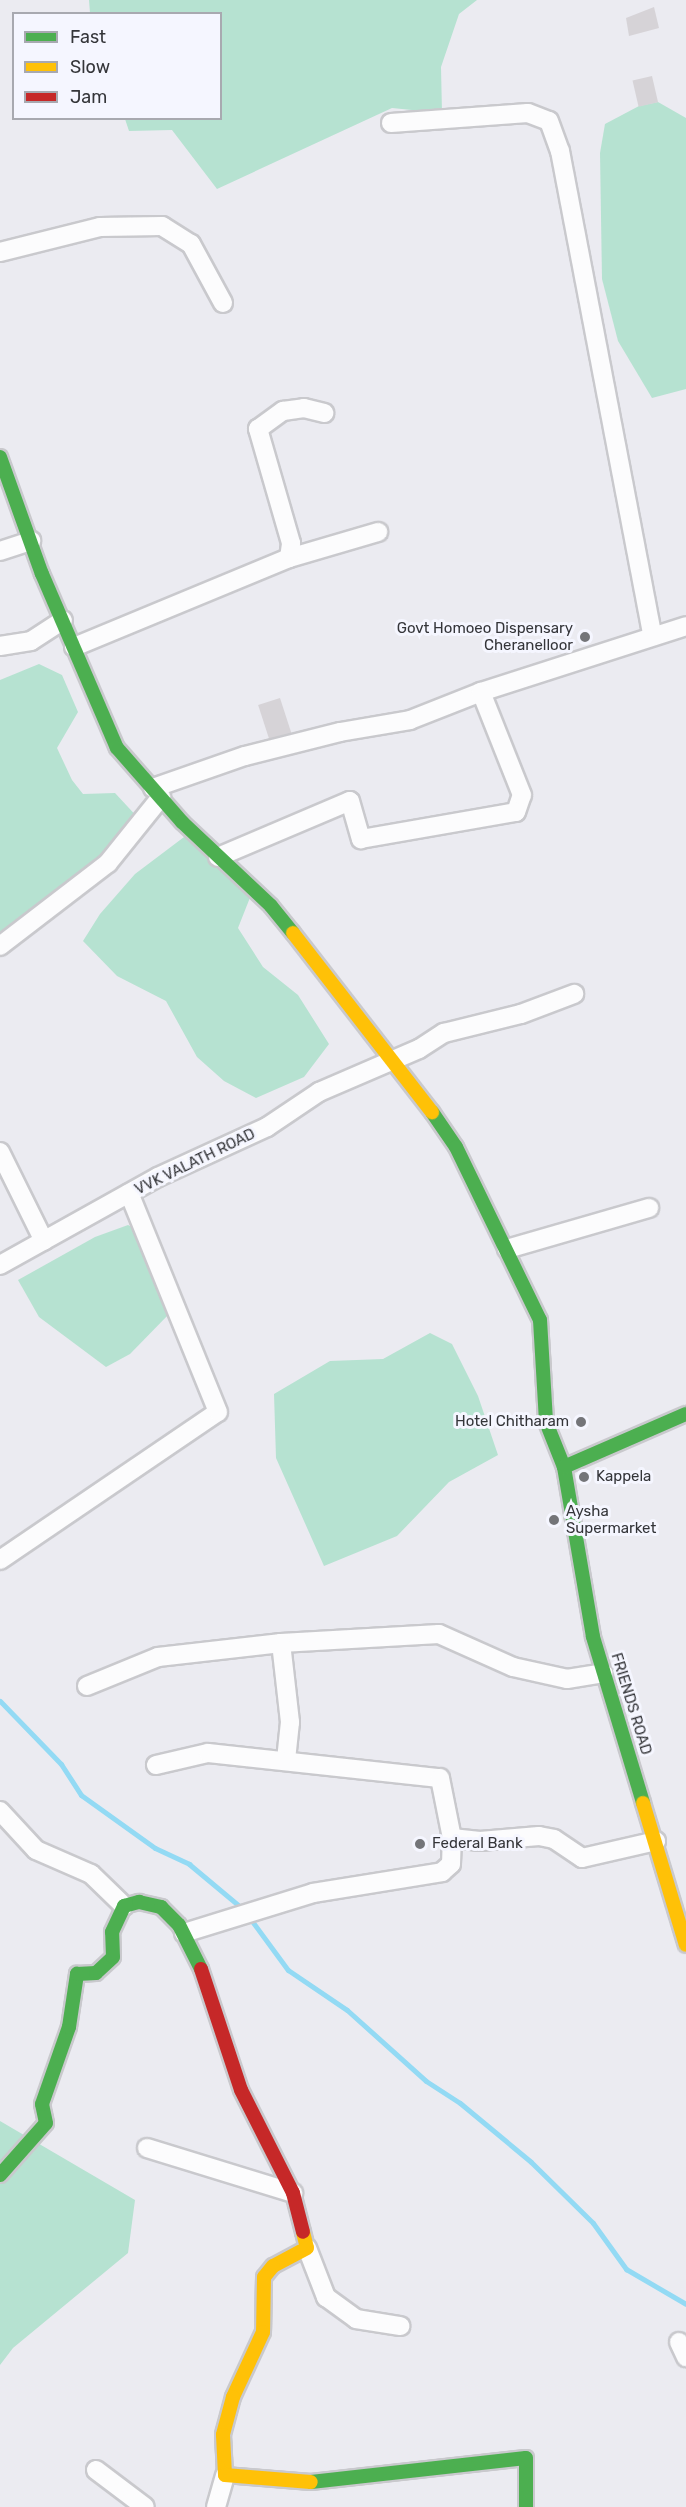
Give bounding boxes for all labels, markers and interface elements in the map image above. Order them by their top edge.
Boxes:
legend [12,12,222,120]
text: Fast [70,26,106,48]
text: Slow [70,56,110,78]
text: Jam [70,86,107,108]
place label: Govt Homoeo Dispensary Cheranelloor [397,619,573,654]
marker: Govt Homoeo Dispensary Cheranelloor [578,630,592,644]
street label: VVK VALATH ROAD [132,1125,258,1199]
place label: Hotel Chitharam [455,1413,569,1431]
marker: Hotel Chitharam [574,1415,588,1429]
place label: Kappela [596,1468,651,1486]
marker: Kappela [577,1470,591,1484]
place label: Aysha Supermarket [566,1502,656,1537]
marker: Aysha Supermarket [547,1513,561,1527]
street label: FRIENDS ROAD [607,1651,655,1757]
place label: Federal Bank [432,1835,523,1853]
marker: Federal Bank [413,1837,427,1851]

